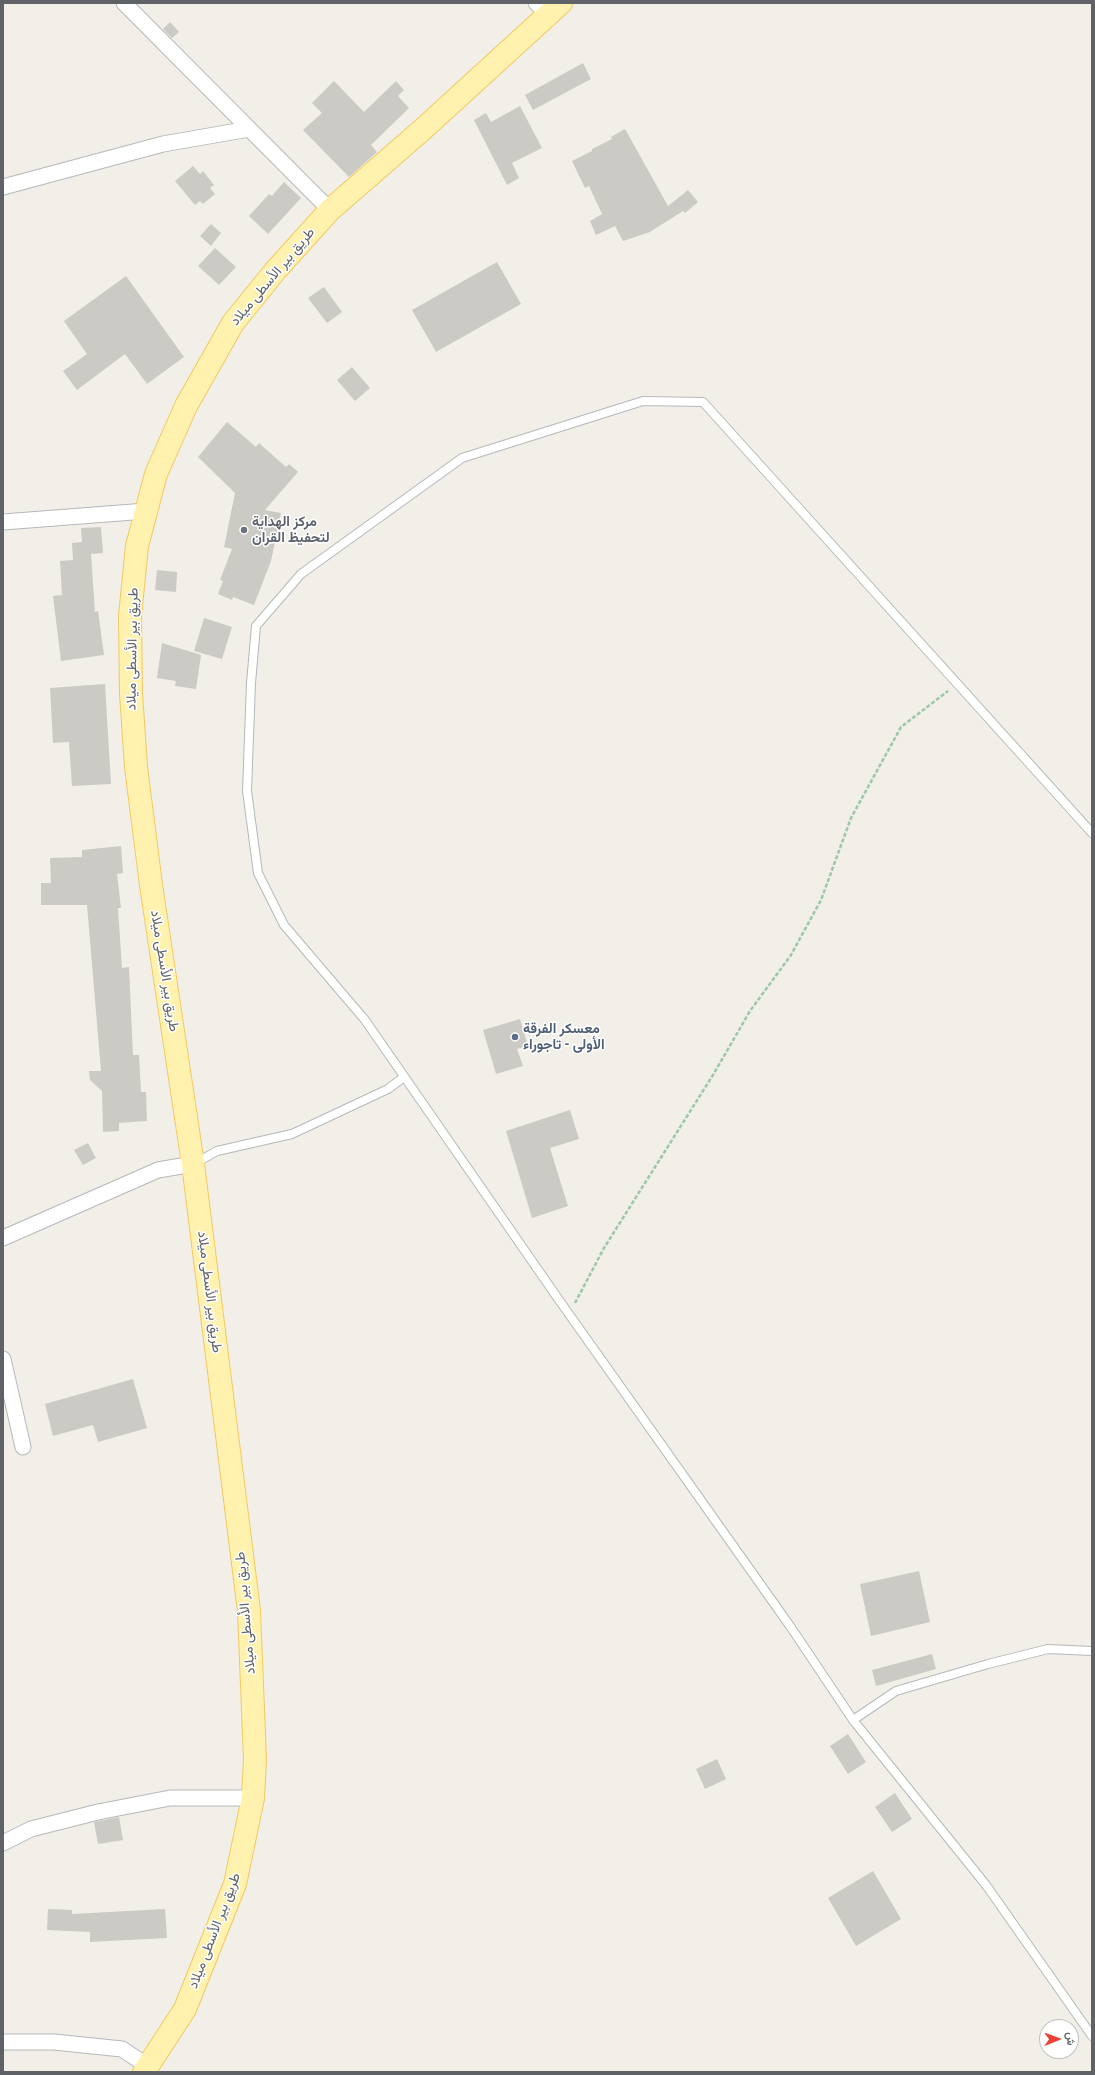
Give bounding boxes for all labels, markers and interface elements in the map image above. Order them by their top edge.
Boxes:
street label: طريق بير الأسطى ميلاد [227,225,319,329]
place label: مركز الهداية لتحفيظ القران [252,514,330,546]
marker: مركز الهداية لتحفيظ القران [239,525,249,535]
street label: طريق بير الأسطى ميلاد [124,587,142,711]
street label: طريق بير الأسطى ميلاد [146,909,182,1033]
place label: معسكر الفرقة الأولى - تاجوراء [523,1021,605,1054]
marker: معسكر الفرقة الأولى - تاجوراء [510,1032,520,1042]
street label: طريق بير الأسطى ميلاد [193,1230,225,1354]
street label: طريق بير الأسطى ميلاد [232,1551,260,1675]
street label: طريق بير الأسطى ميلاد [185,1871,245,1991]
north arrow [1039,2019,1079,2059]
text: ش [1064,2032,1077,2046]

